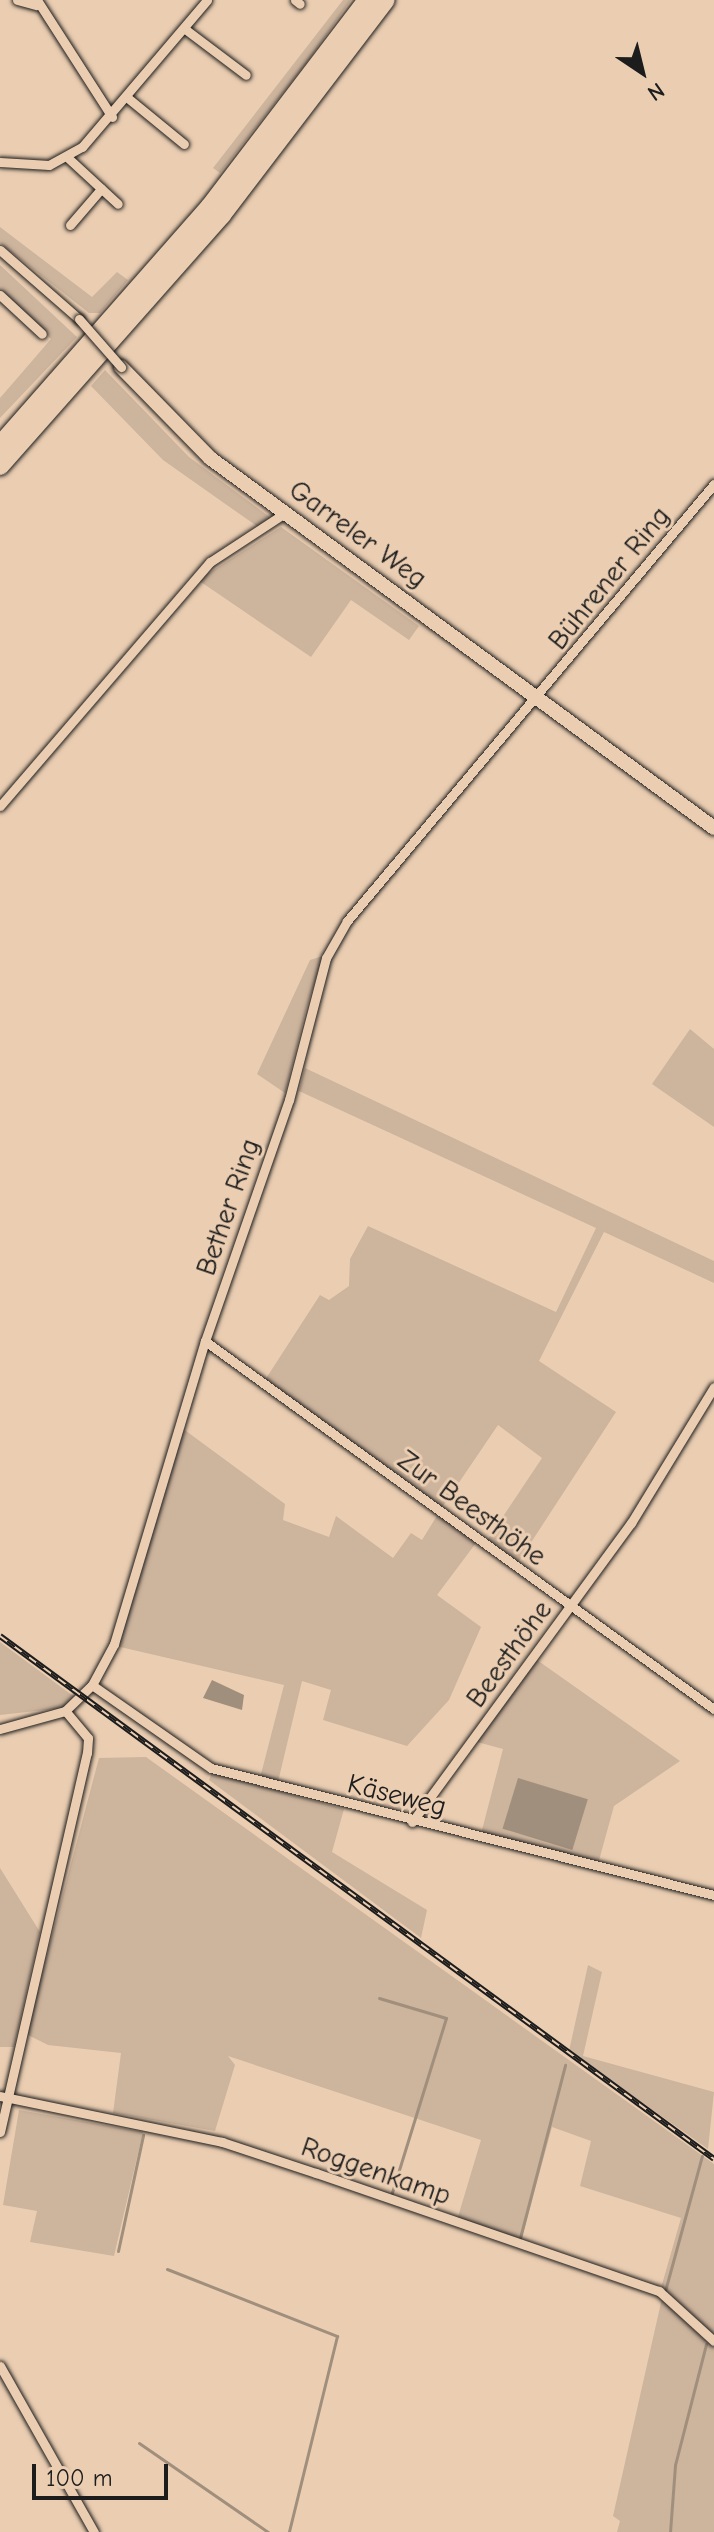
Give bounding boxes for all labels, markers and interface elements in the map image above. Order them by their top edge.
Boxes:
north arrow [602,32,682,112]
text: N [642,77,669,106]
street label: Garreler Weg [283,473,433,595]
street label: Bührener Ring [541,500,677,656]
street label: Bether Ring [189,1134,267,1280]
street label: Zur Beesthöhe [391,1443,553,1573]
street label: Beesthöhe [459,1594,559,1714]
street label: Käseweg [344,1767,450,1823]
street label: Roggenkamp [297,2130,455,2212]
scale bar [36,2448,172,2498]
text: 100 m [46,2464,113,2492]

